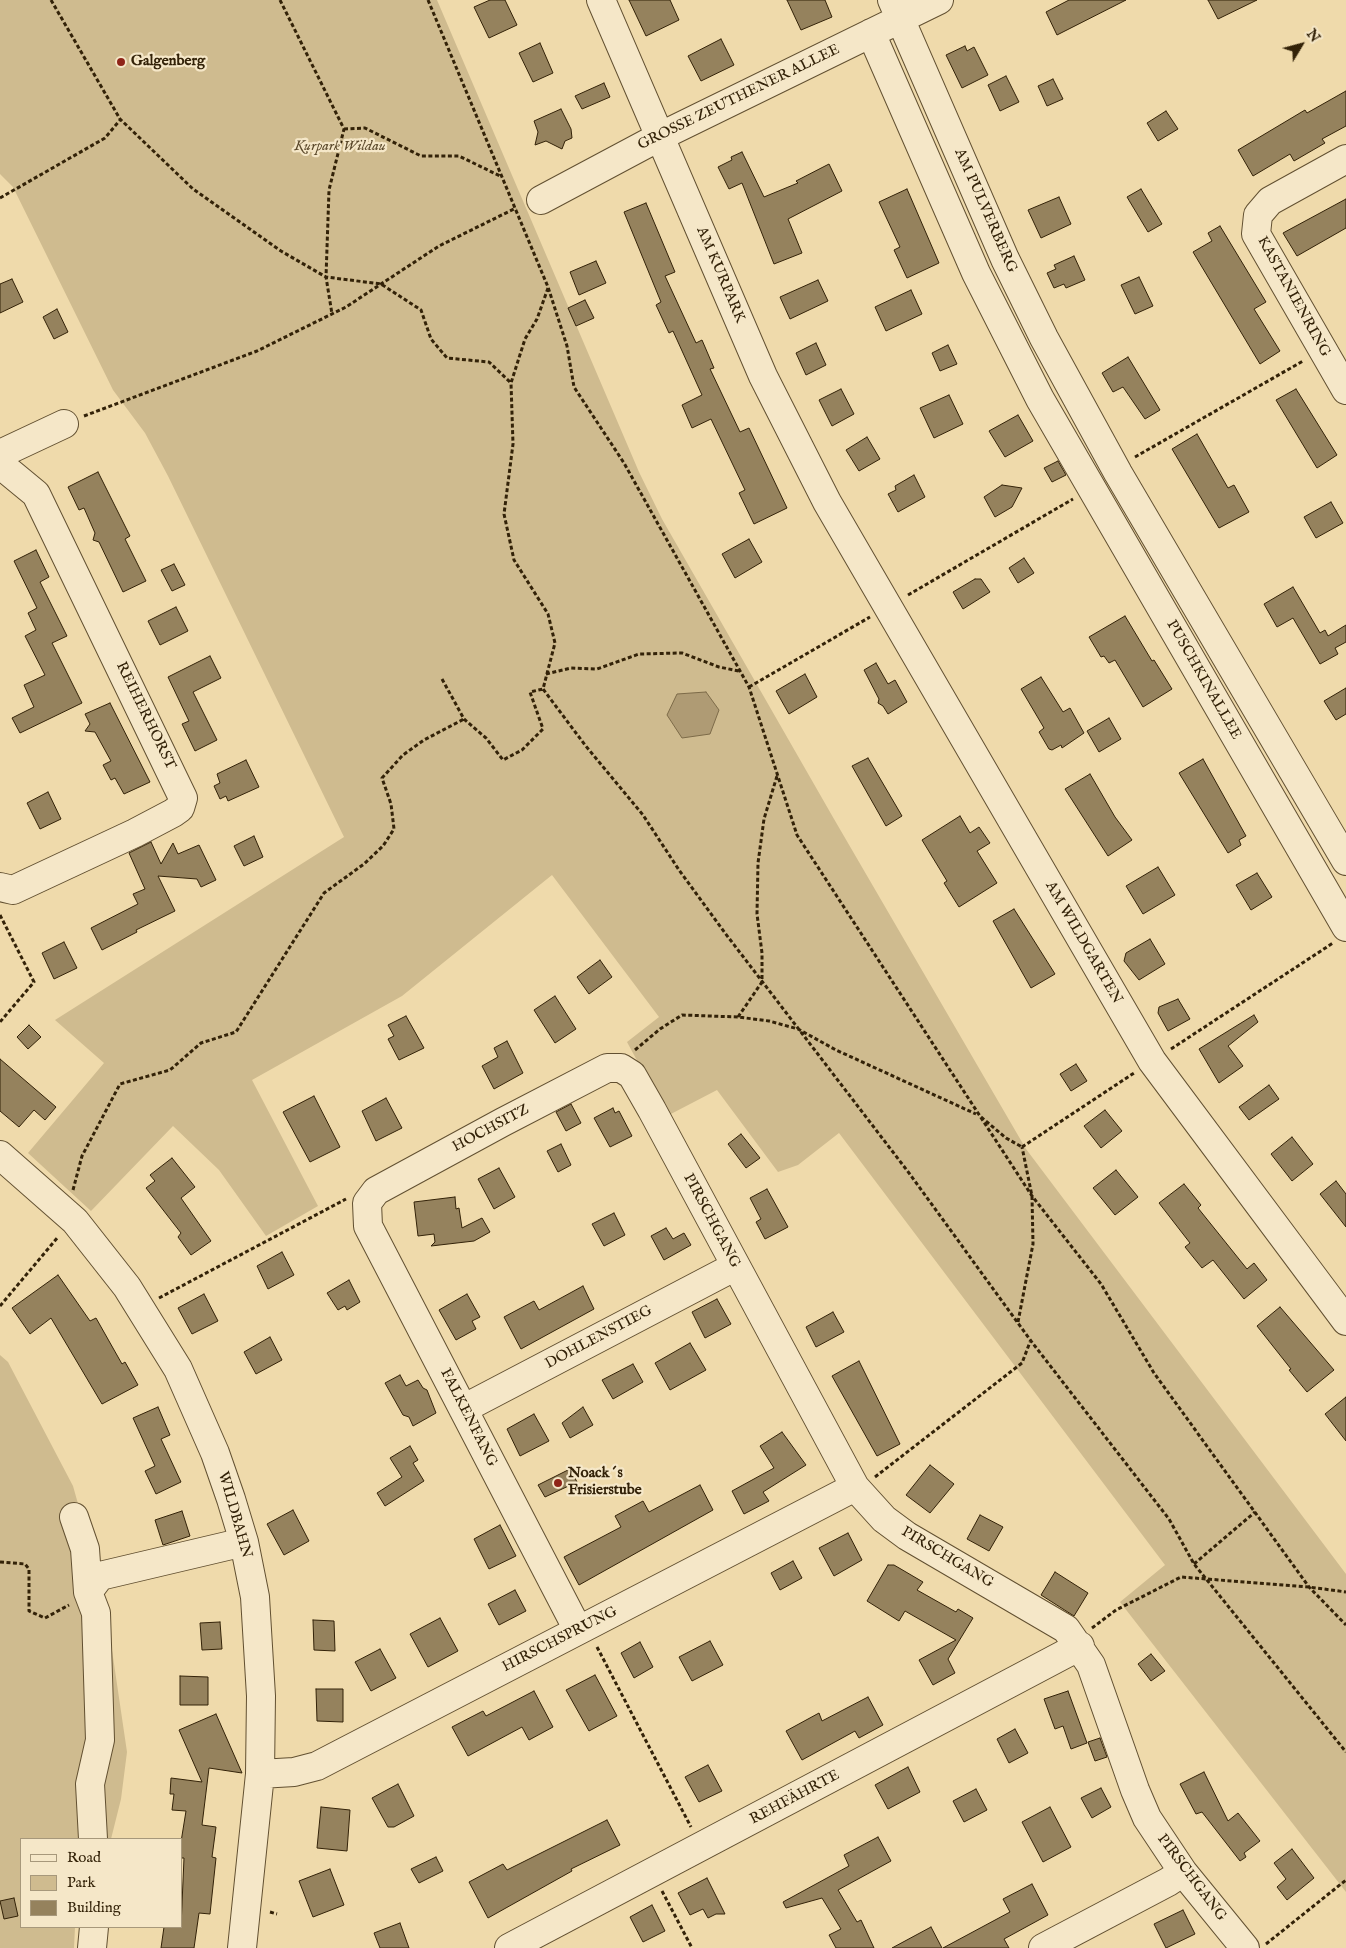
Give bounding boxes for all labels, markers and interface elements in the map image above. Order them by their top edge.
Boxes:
north arrow [1276,20,1326,70]
text: N [1302,26,1324,46]
street label: GROSSE ZEUTHENER ALLEE [635,41,843,155]
place label: Galgenberg [131,53,205,71]
marker: Galgenberg [115,56,127,68]
park label: Kurpark Wildau [294,138,386,156]
street label: AM PULVERBERG [950,146,1020,276]
street label: AM KURPARK [692,224,748,326]
street label: KASTANIENRING [1252,234,1334,360]
street label: PUSCHKINALLEE [1162,617,1244,743]
street label: REIHERHORST [111,659,179,773]
street label: AM WILDGARTEN [1041,879,1125,1007]
street label: HOCHSITZ [450,1101,532,1157]
street label: PIRSCHGANG [679,1171,743,1271]
street label: DOHLENSTIEG [542,1302,656,1374]
street label: FALKENFANG [435,1366,501,1470]
place label: Noack´s Frisierstube [568,1465,642,1500]
street label: WILDBAHN [213,1470,255,1560]
marker: Noack´s Frisierstube [552,1477,564,1489]
street label: PIRSCHGANG [898,1523,996,1593]
street label: HIRSCHSPRUNG [500,1603,620,1677]
street label: REHFÄHRTE [747,1767,843,1829]
street label: PIRSCHGANG [1152,1831,1230,1925]
legend [20,1838,182,1928]
text: Road [67,1848,101,1867]
text: Park [67,1873,96,1892]
text: Building [67,1898,121,1917]

